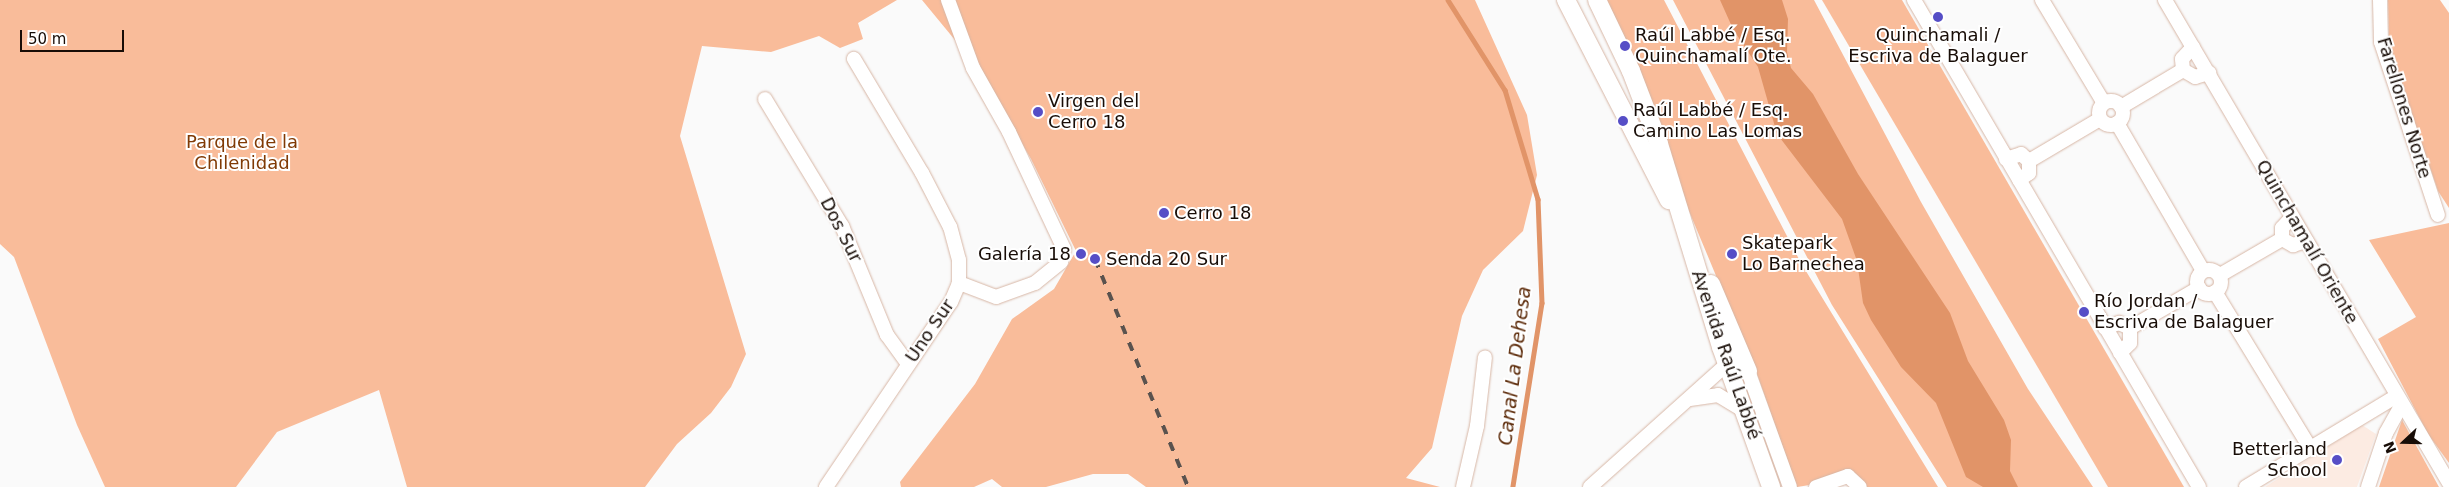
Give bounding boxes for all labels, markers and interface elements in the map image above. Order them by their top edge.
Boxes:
marker: Quinchamali / Escriva de Balaguer [1932,11,1944,23]
scale bar [22,20,126,52]
place label: Raúl Labbé / Esq. Quinchamalí Ote. [1635,25,1792,68]
place label: Quinchamali / Escriva de Balaguer [1848,25,2028,68]
text: 50 m [28,30,66,48]
street label: Farellones Norte [2372,35,2436,181]
marker: Raúl Labbé / Esq. Quinchamalí Ote. [1619,40,1631,52]
place label: Virgen del Cerro 18 [1048,91,1139,134]
place label: Raúl Labbé / Esq. Camino Las Lomas [1633,100,1802,142]
marker: Virgen del Cerro 18 [1032,106,1044,118]
marker: Raúl Labbé / Esq. Camino Las Lomas [1617,115,1629,127]
park label: Parque de la Chilenidad [186,132,298,174]
street label: Quinchamalí Oriente [2251,156,2363,328]
street label: Dos Sur [815,194,867,266]
place label: Cerro 18 [1174,202,1251,224]
marker: Cerro 18 [1158,207,1170,219]
place label: Skatepark Lo Barnechea [1742,233,1865,276]
place label: Galería 18 [978,243,1071,265]
marker: Galería 18 [1075,248,1087,260]
place label: Senda 20 Sur [1106,248,1227,270]
marker: Skatepark Lo Barnechea [1726,248,1738,260]
marker: Senda 20 Sur [1088,252,1102,266]
street label: Avenida Raúl Labbé [1687,267,1765,443]
water label: Canal La Dehesa [1494,285,1536,447]
place label: Río Jordan / Escriva de Balaguer [2094,291,2273,334]
street label: Uno Sur [901,295,959,367]
marker: Río Jordan / Escriva de Balaguer [2078,306,2090,318]
north arrow [2379,417,2429,467]
place label: Betterland School [2232,439,2327,482]
text: N [2380,439,2400,456]
marker: Betterland School [2331,454,2343,466]

